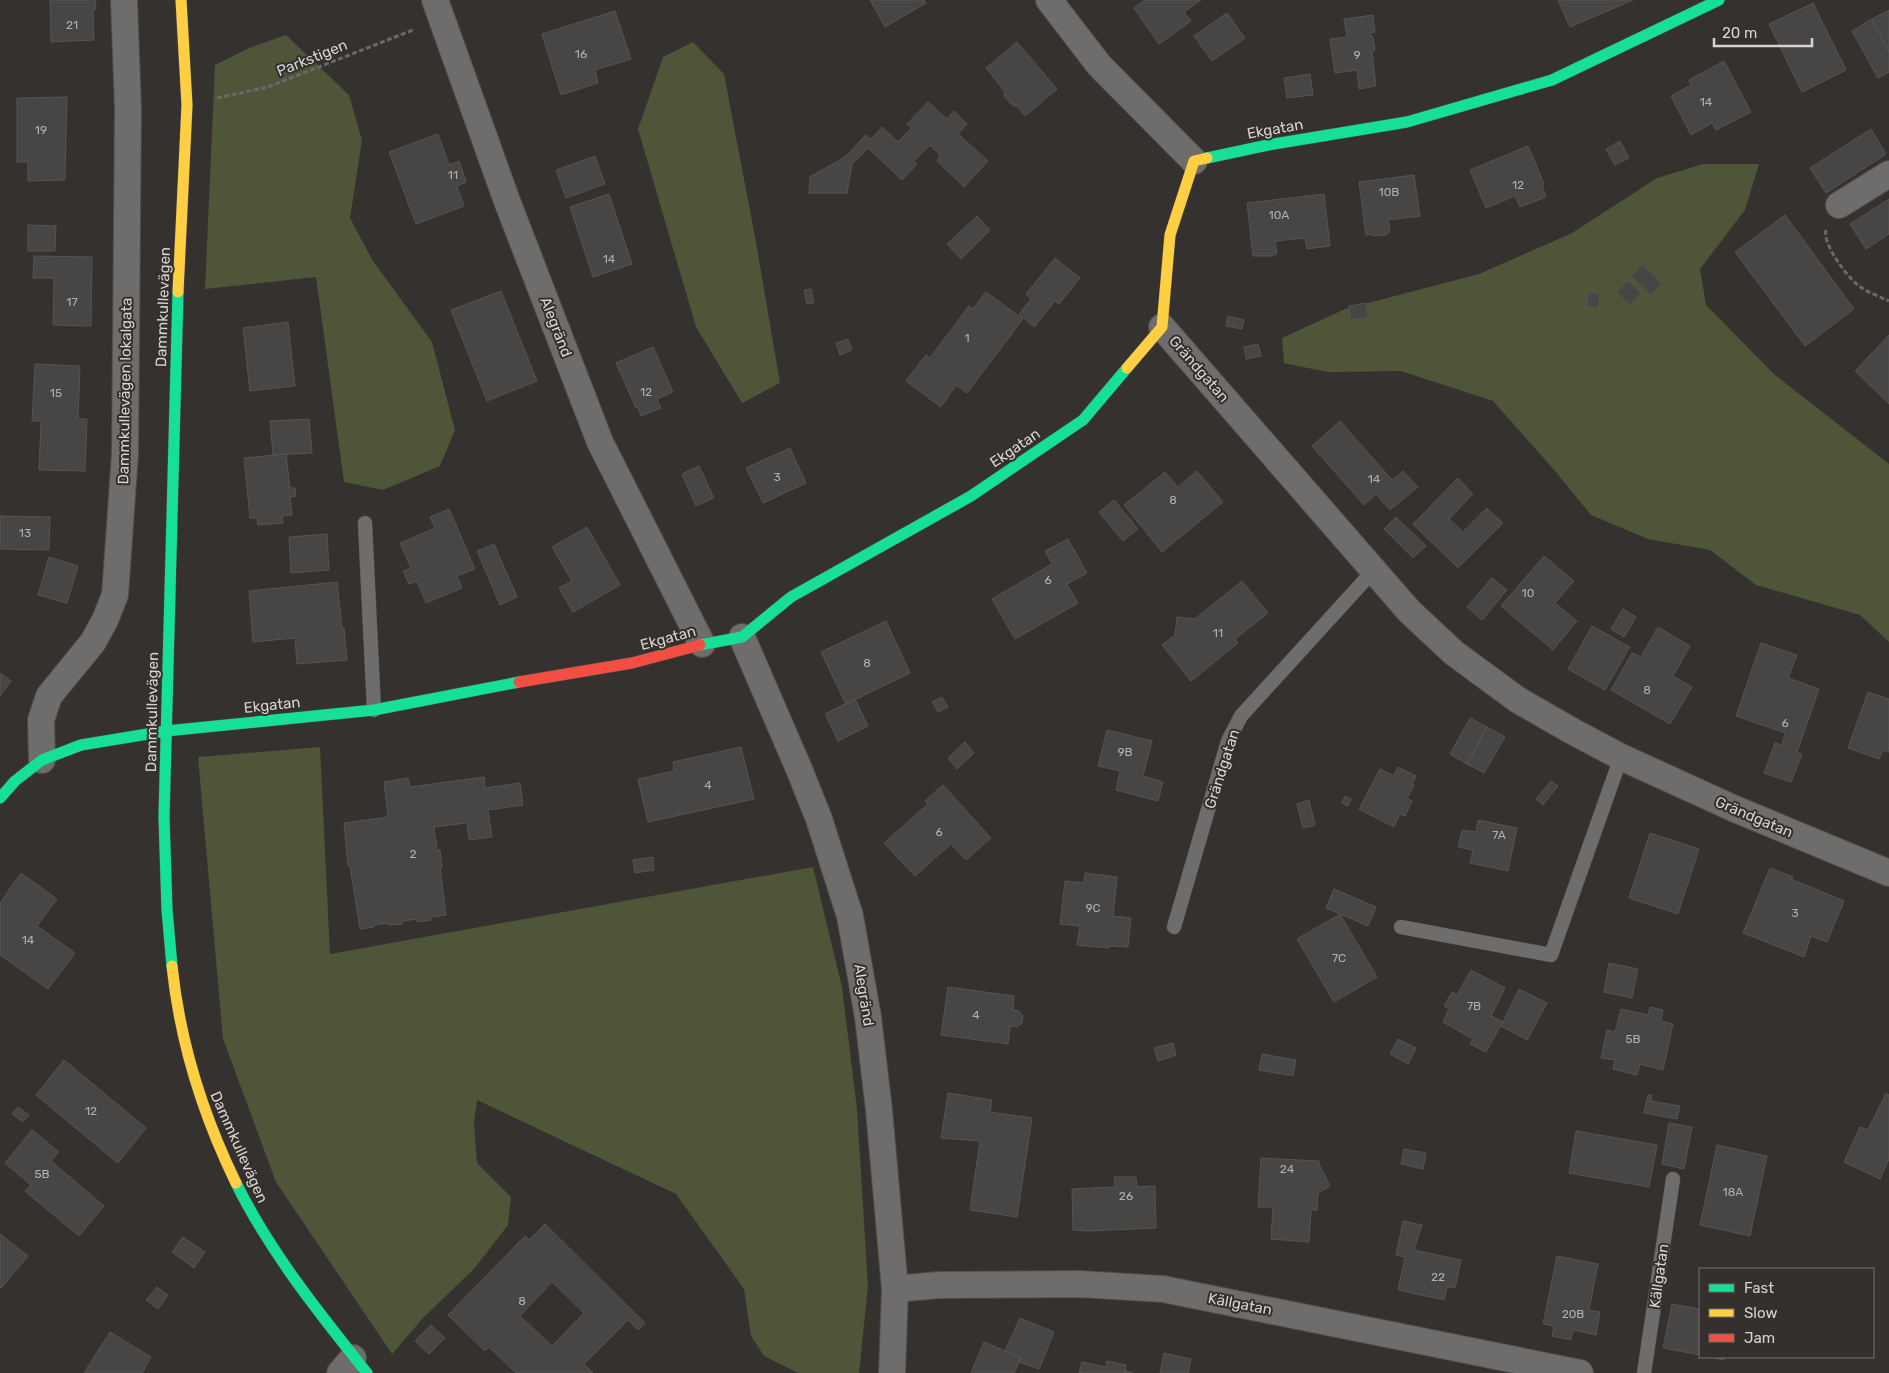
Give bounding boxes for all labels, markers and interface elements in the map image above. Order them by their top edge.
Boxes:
scale bar [1714,15,1812,47]
house number: 21 [66,18,78,32]
text: 20 m [1722,24,1757,42]
street label: Parkstigen [274,36,350,80]
house number: 16 [575,47,587,61]
house number: 9 [1353,48,1361,62]
house number: 14 [1700,95,1713,109]
street label: Ekgatan [1245,115,1305,143]
house number: 19 [35,123,47,137]
house number: 11 [448,168,458,182]
house number: 12 [1512,178,1524,192]
house number: 10B [1379,185,1399,199]
house number: 10A [1269,208,1289,222]
street label: Dammkullevägen [152,247,174,367]
house number: 14 [603,252,616,266]
street label: Alegränd [536,294,576,360]
house number: 17 [66,295,78,309]
street label: Dammkullevägen lokalgata [114,297,136,485]
house number: 1 [964,331,970,345]
street label: Grändgatan [1165,332,1233,406]
house number: 12 [640,385,652,399]
house number: 15 [50,386,62,400]
street label: Ekgatan [986,425,1044,471]
house number: 3 [773,470,781,484]
house number: 14 [1368,472,1381,486]
house number: 8 [1169,493,1177,507]
house number: 13 [19,526,31,540]
house number: 6 [1044,573,1052,587]
house number: 10 [1522,586,1534,600]
street label: Ekgatan [638,622,698,654]
house number: 11 [1213,626,1223,640]
street label: Dammkullevägen [142,652,162,772]
house number: 8 [863,656,871,670]
house number: 8 [1643,683,1651,697]
street label: Ekgatan [243,693,301,717]
house number: 6 [1781,716,1789,730]
street label: Grändgatan [1201,727,1243,811]
house number: 9B [1117,745,1133,759]
house number: 4 [704,778,712,792]
street label: Grändgatan [1713,793,1795,841]
house number: 6 [935,825,943,839]
house number: 7A [1492,828,1506,842]
house number: 2 [409,847,417,861]
house number: 9C [1085,901,1101,915]
house number: 3 [1791,906,1799,920]
house number: 14 [22,933,35,947]
house number: 7C [1332,951,1346,965]
street label: Alegränd [850,963,878,1027]
house number: 7B [1467,999,1481,1013]
house number: 4 [972,1008,980,1022]
house number: 5B [1625,1032,1641,1046]
street label: Dammkullevägen [206,1088,272,1206]
house number: 12 [85,1104,97,1118]
house number: 24 [1280,1162,1295,1176]
house number: 5B [34,1167,50,1181]
house number: 18A [1723,1185,1743,1199]
house number: 26 [1119,1189,1133,1203]
street label: Källgatan [1646,1243,1672,1309]
legend [1699,1268,1874,1358]
house number: 22 [1431,1270,1445,1284]
text: Fast [1744,1279,1774,1297]
street label: Källgatan [1206,1289,1274,1319]
house number: 8 [518,1294,526,1308]
text: Slow [1744,1304,1777,1322]
house number: 20B [1562,1307,1584,1321]
text: Jam [1744,1329,1775,1347]

